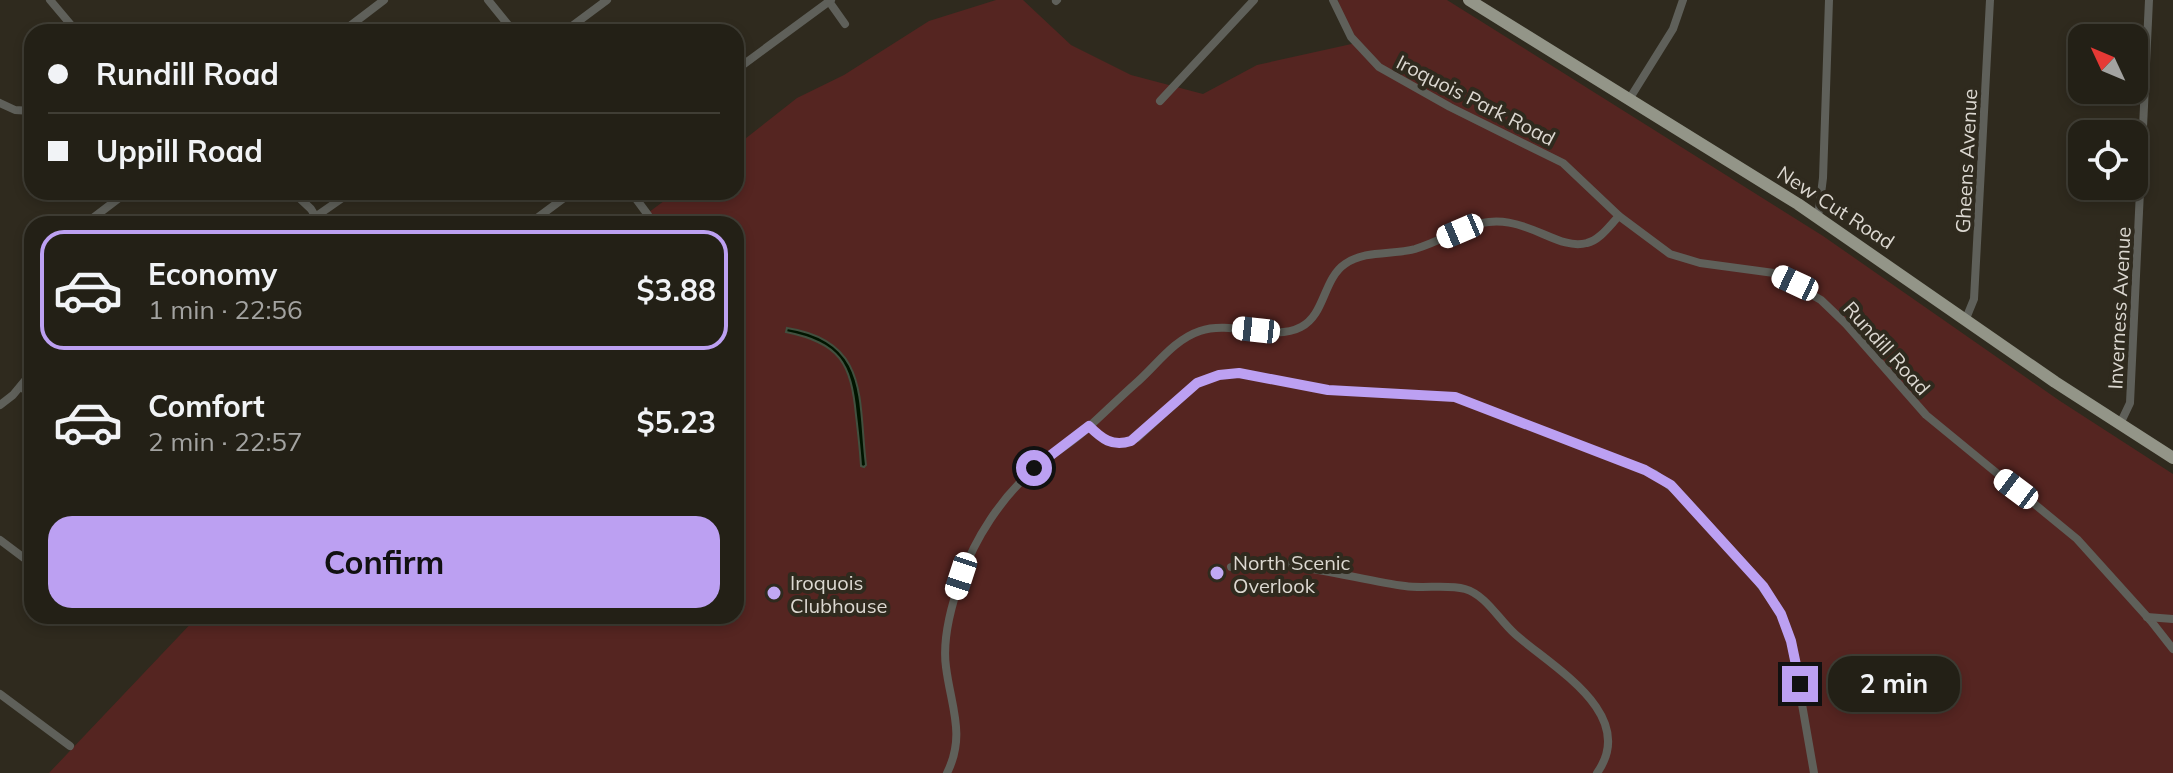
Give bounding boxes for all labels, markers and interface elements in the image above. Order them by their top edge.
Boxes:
north arrow [2068,24,2148,104]
map controls [2068,24,2148,200]
street label: Iroquois Park Road [1392,49,1560,151]
text: Rundill Road [96,55,279,93]
street label: Gheens Avenue [1950,88,1982,234]
button: locate [2068,120,2148,200]
text: Uppill Road [96,132,263,170]
street label: New Cut Road [1773,160,1899,254]
car [1433,211,1487,251]
street label: Inverness Avenue [2102,226,2136,390]
icon: car [52,254,124,326]
text: Economy [148,255,277,293]
car [1768,262,1822,304]
text: $3.88 [637,271,716,309]
text: 1 min · 22:56 [148,293,303,326]
street label: Rundill Road [1838,296,1936,400]
car [1231,316,1281,344]
icon: car [52,386,124,458]
text: Comfort [148,387,265,425]
text: $5.23 [637,403,716,441]
text: 2 min · 22:57 [148,425,303,458]
route start [1016,450,1052,486]
car [1990,465,2042,513]
button: Confirm [48,516,720,608]
car [942,549,980,603]
place label: North Scenic Overlook [1233,550,1351,598]
marker: North Scenic Overlook [1208,564,1226,582]
place label: Iroquois Clubhouse [790,570,887,618]
marker: Iroquois Clubhouse [765,584,783,602]
callout: 2 min [1828,656,1960,712]
route end [1782,666,1818,702]
text: 2 min [1860,667,1928,700]

